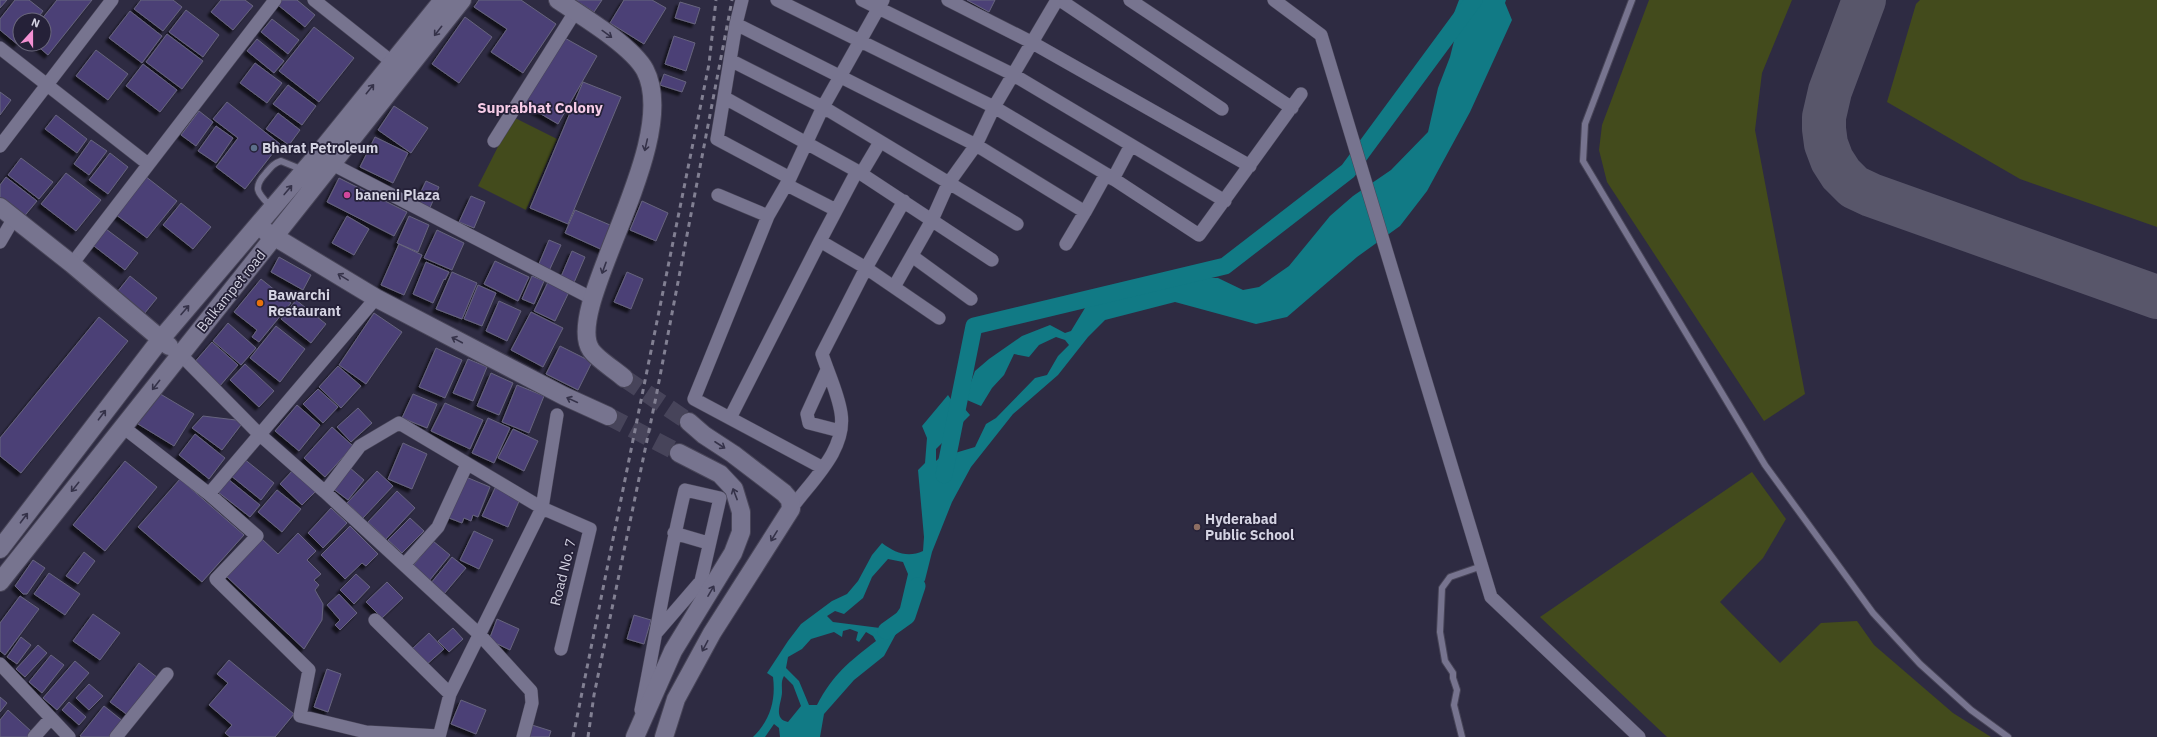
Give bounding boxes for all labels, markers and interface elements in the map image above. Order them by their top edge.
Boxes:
north arrow [12,12,52,52]
text: N [29,15,42,31]
one-way arrow [433,25,442,36]
one-way arrow [601,30,612,39]
one-way arrow [366,84,374,95]
district label: Suprabhat Colony [477,98,603,117]
one-way arrow [642,138,650,151]
place label: Bharat Petroleum [262,139,378,157]
marker: Bharat Petroleum [249,143,259,153]
one-way arrow [284,185,293,196]
place label: baneni Plaza [355,186,440,204]
marker: baneni Plaza [342,190,352,200]
street label: Balkampet road [193,246,269,336]
one-way arrow [600,262,608,274]
one-way arrow [337,273,349,281]
place label: Bawarchi Restaurant [268,286,341,320]
marker: Bawarchi Restaurant [255,298,265,308]
one-way arrow [181,305,190,315]
one-way arrow [451,336,463,343]
one-way arrow [152,379,160,390]
one-way arrow [566,396,578,403]
one-way arrow [98,409,107,420]
one-way arrow [714,441,725,449]
one-way arrow [71,481,80,492]
one-way arrow [731,489,739,501]
place label: Hyderabad Public School [1205,510,1294,544]
one-way arrow [19,513,28,524]
marker: Hyderabad Public School [1192,522,1202,532]
one-way arrow [770,530,778,541]
street label: Road No. 7 [546,537,580,607]
one-way arrow [707,586,715,597]
one-way arrow [701,640,708,652]

